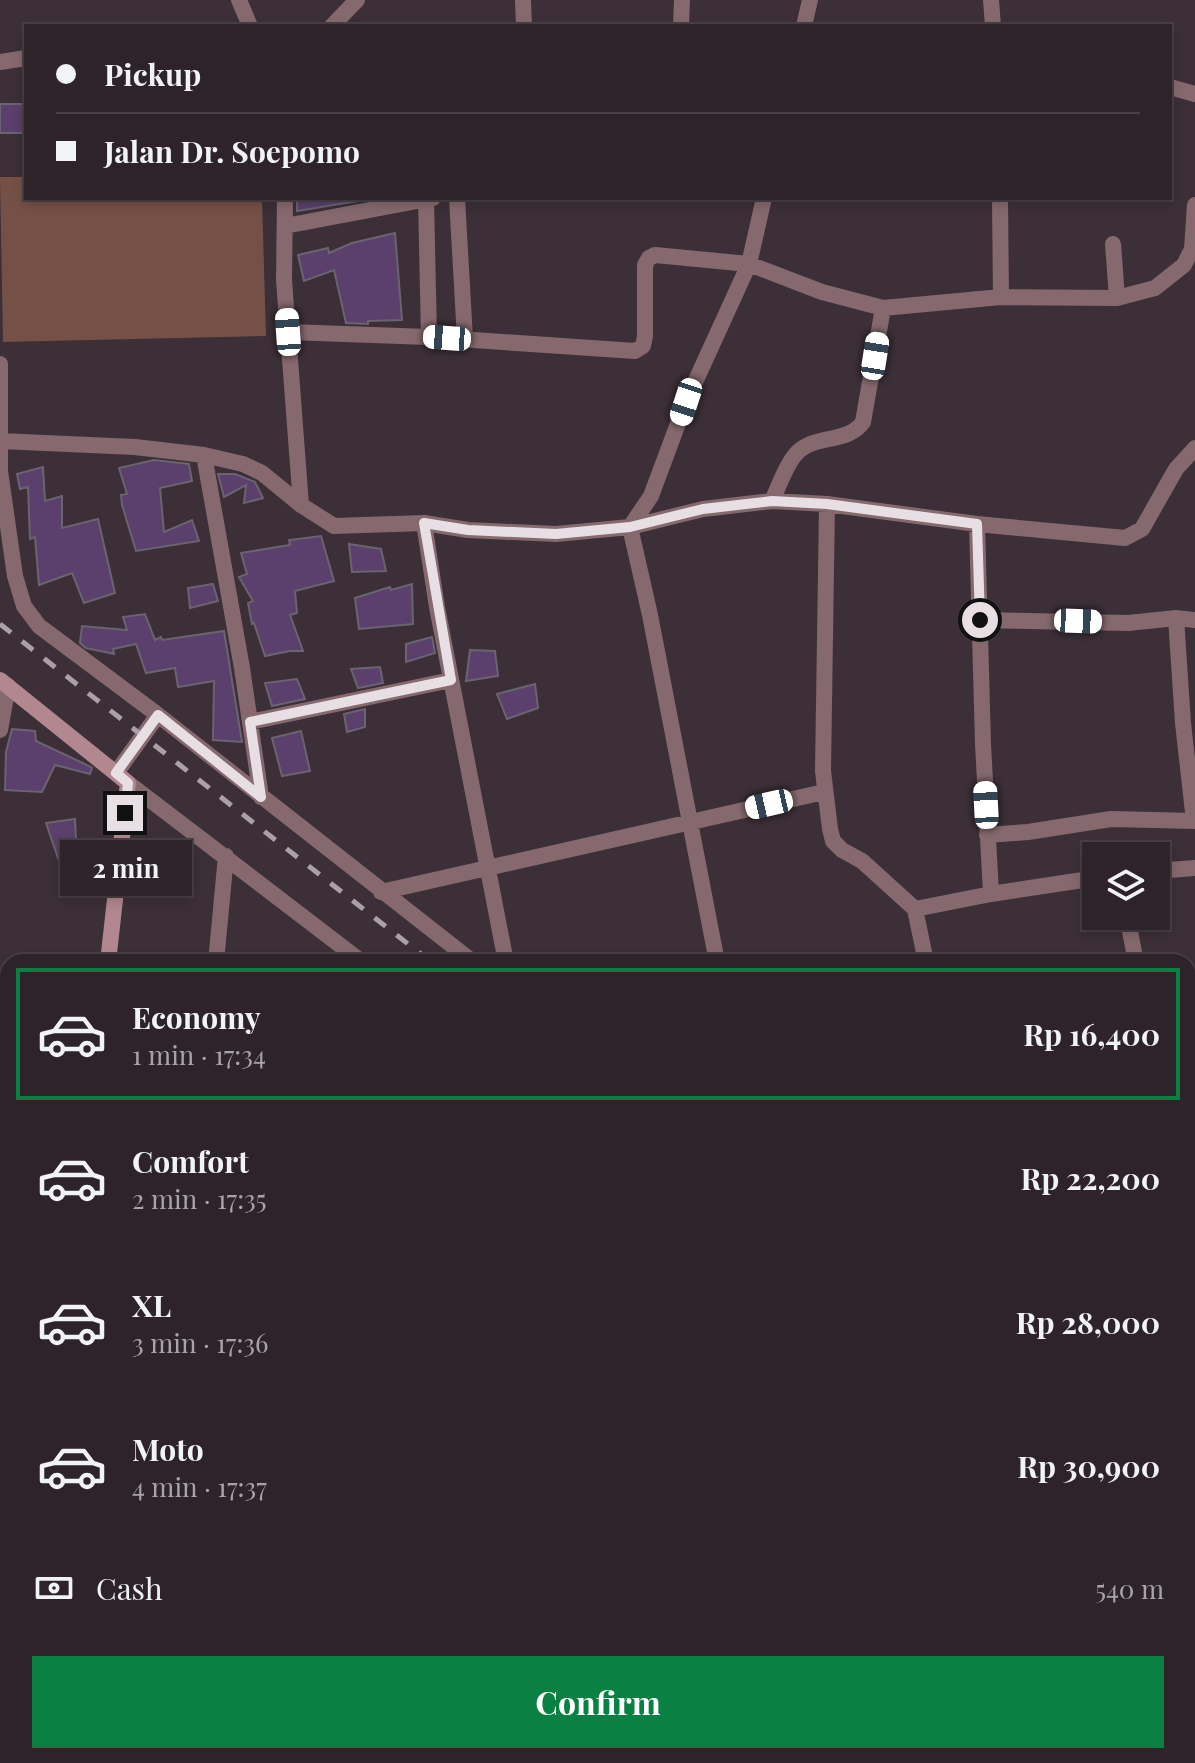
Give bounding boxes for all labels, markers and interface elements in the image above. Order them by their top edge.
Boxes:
text: Pickup [104,54,201,94]
text: Jalan Dr. Soepomo [104,131,360,171]
car [274,307,302,357]
car [422,324,472,352]
car [859,330,891,382]
car [667,375,705,429]
route start [962,602,998,638]
car [1054,608,1102,634]
car [973,780,999,830]
car [743,787,795,821]
route end [107,795,143,831]
callout: 2 min [59,841,191,897]
map controls [1082,842,1170,930]
button: layers [1082,842,1170,930]
text: 2 min [92,850,160,885]
text: Economy [132,997,261,1037]
icon: car [36,998,108,1070]
text: Rp 16,400 [1023,1014,1160,1054]
text: 1 min · 17:34 [132,1037,266,1072]
text: Comfort [132,1141,249,1181]
icon: car [36,1142,108,1214]
text: Rp 22,200 [1021,1158,1160,1198]
text: 2 min · 17:35 [132,1181,267,1216]
text: XL [132,1285,171,1325]
icon: car [36,1286,108,1358]
text: Rp 28,000 [1016,1302,1160,1342]
text: 3 min · 17:36 [132,1325,269,1360]
text: Moto [132,1429,204,1469]
icon: car [36,1430,108,1502]
text: Rp 30,900 [1017,1446,1160,1486]
text: 4 min · 17:37 [132,1469,267,1504]
icon: cash [32,1566,76,1610]
text: Cash [96,1568,163,1608]
text: 540 m [1095,1571,1164,1606]
button: Confirm [32,1656,1164,1748]

